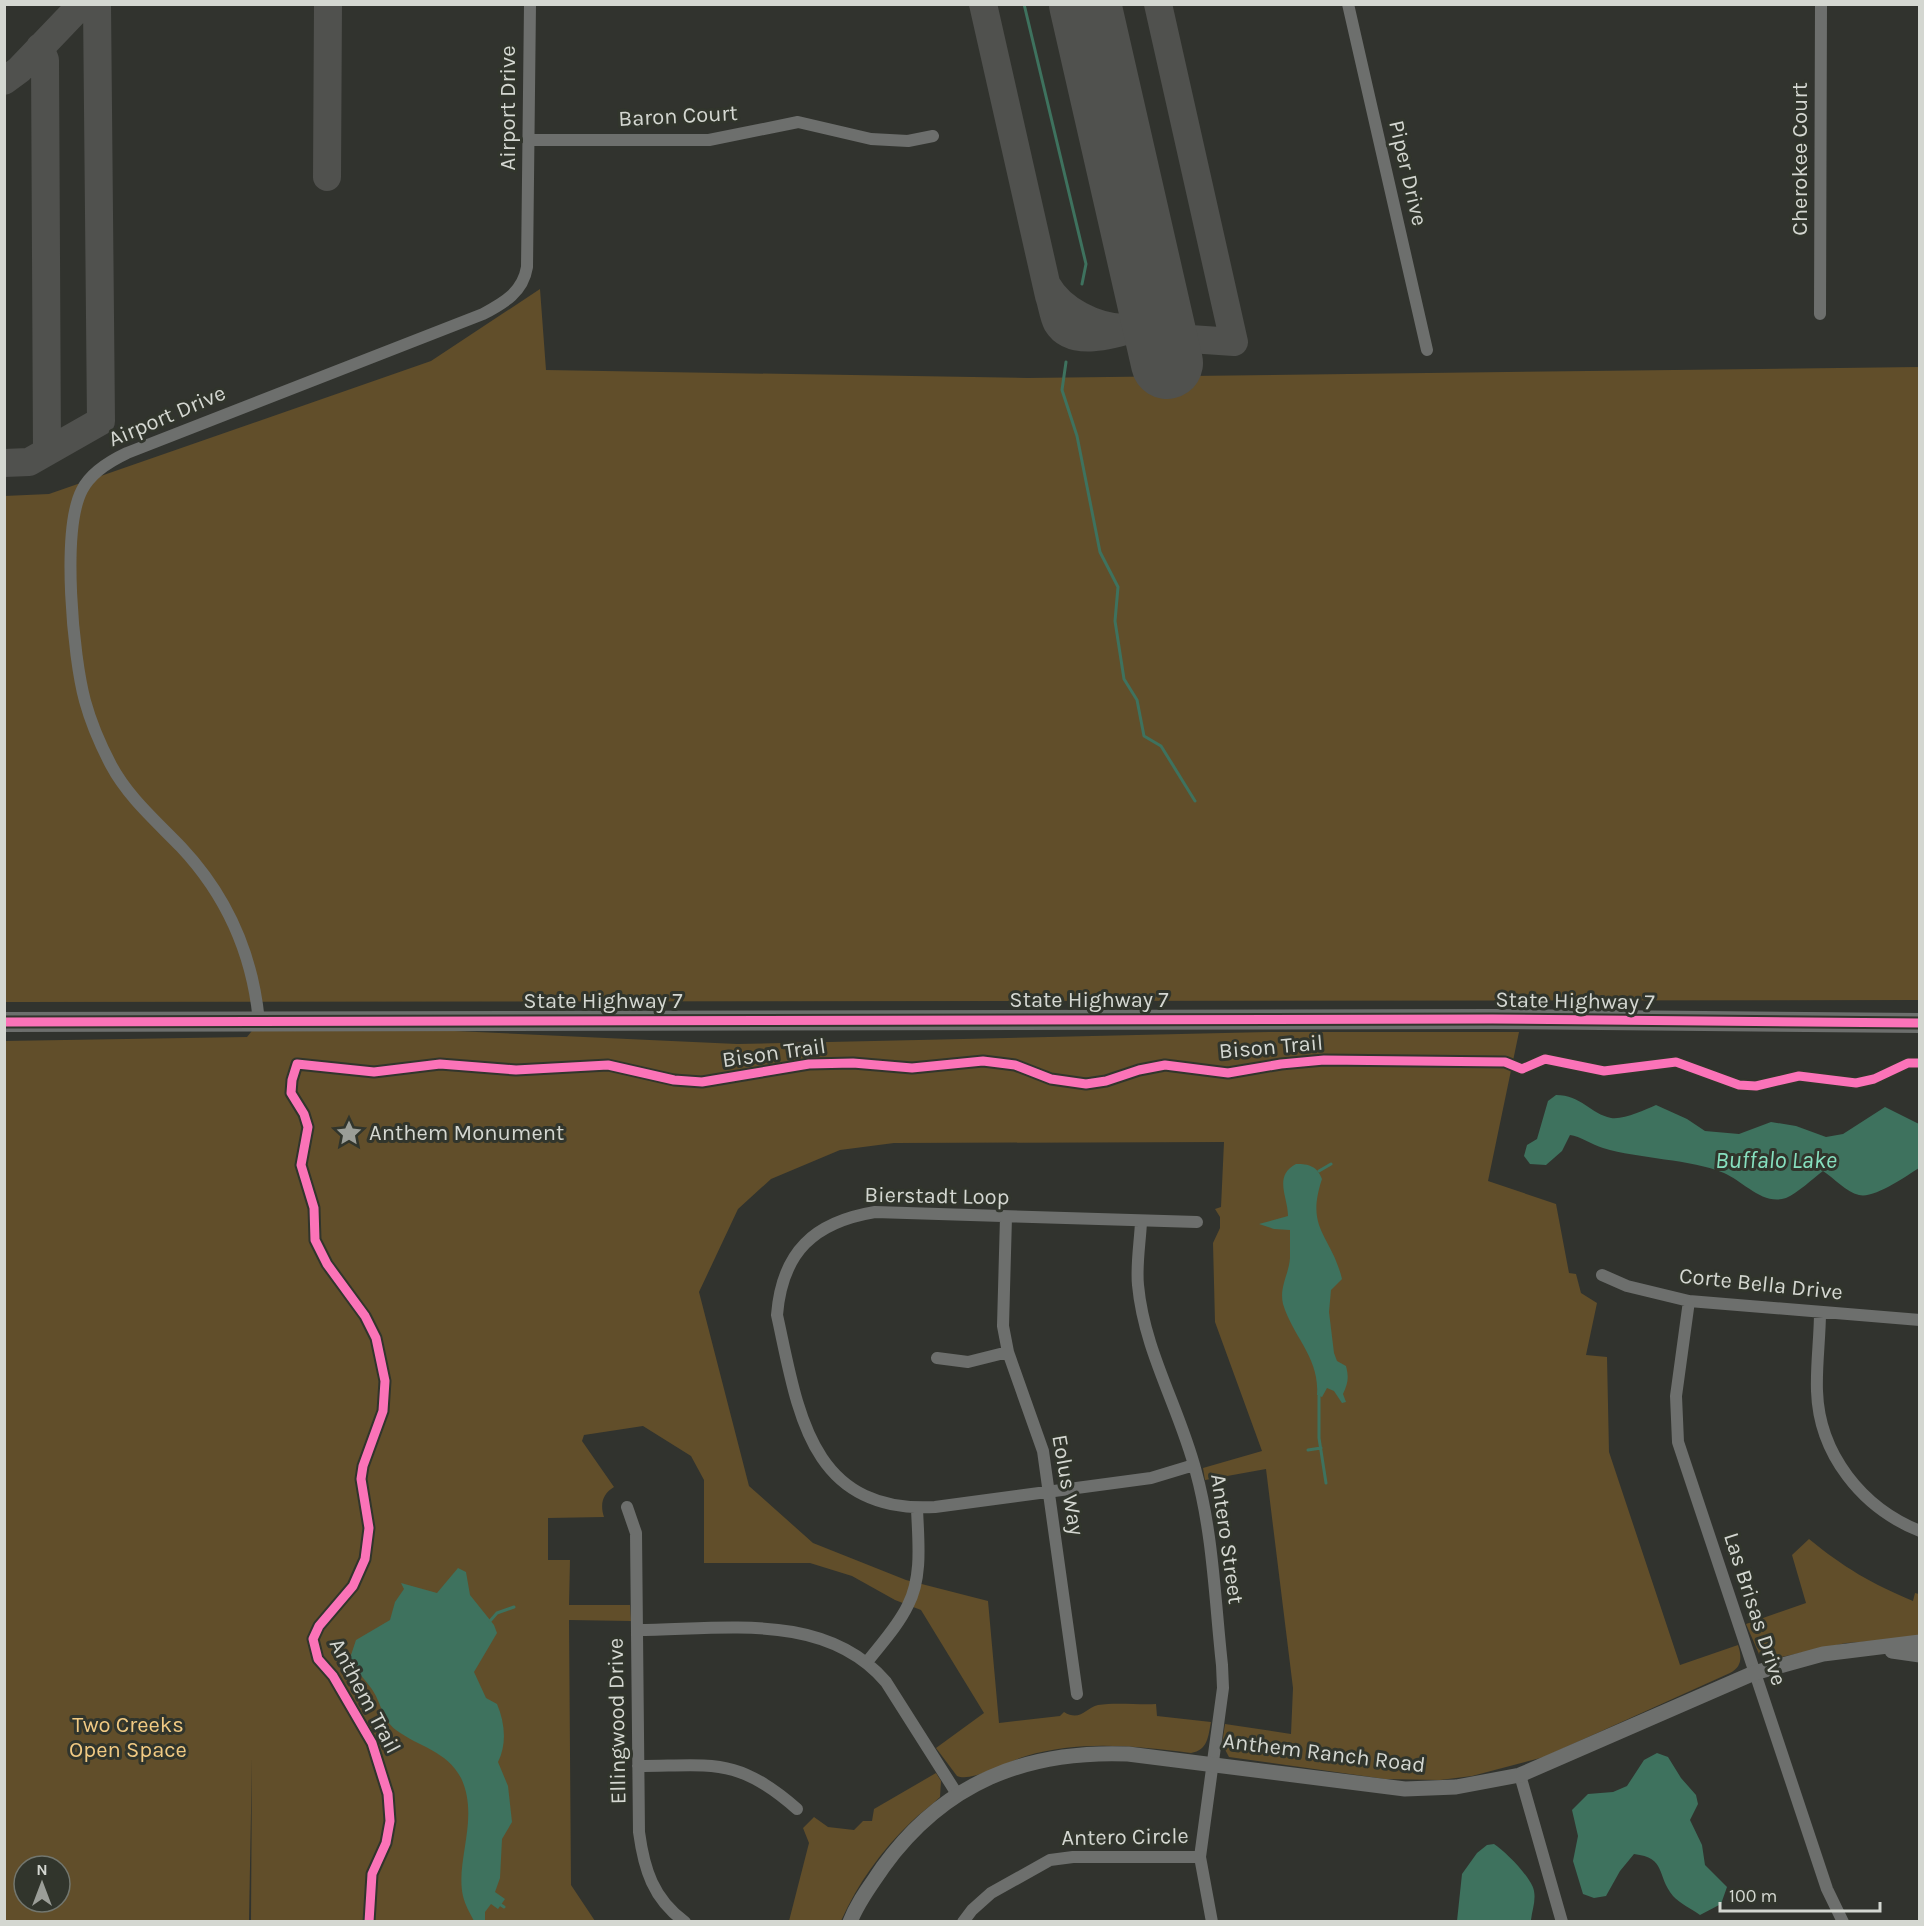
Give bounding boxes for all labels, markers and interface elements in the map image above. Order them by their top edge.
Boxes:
street label: Airport Drive [495,46,521,170]
street label: Cherokee Court [1787,82,1813,236]
street label: Baron Court [618,100,738,132]
street label: Piper Drive [1383,118,1433,228]
street label: Airport Drive [104,380,230,452]
street label: State Highway 7 [1009,987,1169,1013]
street label: State Highway 7 [1495,987,1655,1015]
street label: State Highway 7 [523,988,683,1014]
street label: Bison Trail [1218,1029,1324,1065]
street label: Bison Trail [720,1033,828,1073]
place icon: Anthem Monument [334,1118,364,1148]
place label: Anthem Monument [369,1120,564,1146]
water label: Buffalo Lake [1715,1146,1837,1174]
street label: Bierstadt Loop [864,1182,1010,1210]
street label: Corte Bella Drive [1678,1262,1844,1306]
street label: Eolus Way [1046,1433,1090,1537]
street label: Antero Street [1205,1472,1249,1606]
street label: Las Brisas Drive [1718,1529,1792,1689]
street label: Anthem Trail [324,1634,406,1758]
street label: Ellingwood Drive [603,1638,631,1804]
park label: Two Creeks Open Space [69,1712,187,1763]
street label: Anthem Ranch Road [1221,1728,1427,1778]
street label: Antero Circle [1061,1823,1189,1851]
north arrow [12,1854,72,1914]
text: N [36,1860,48,1879]
scale bar [1720,1875,1880,1913]
text: 100 m [1729,1885,1777,1907]

